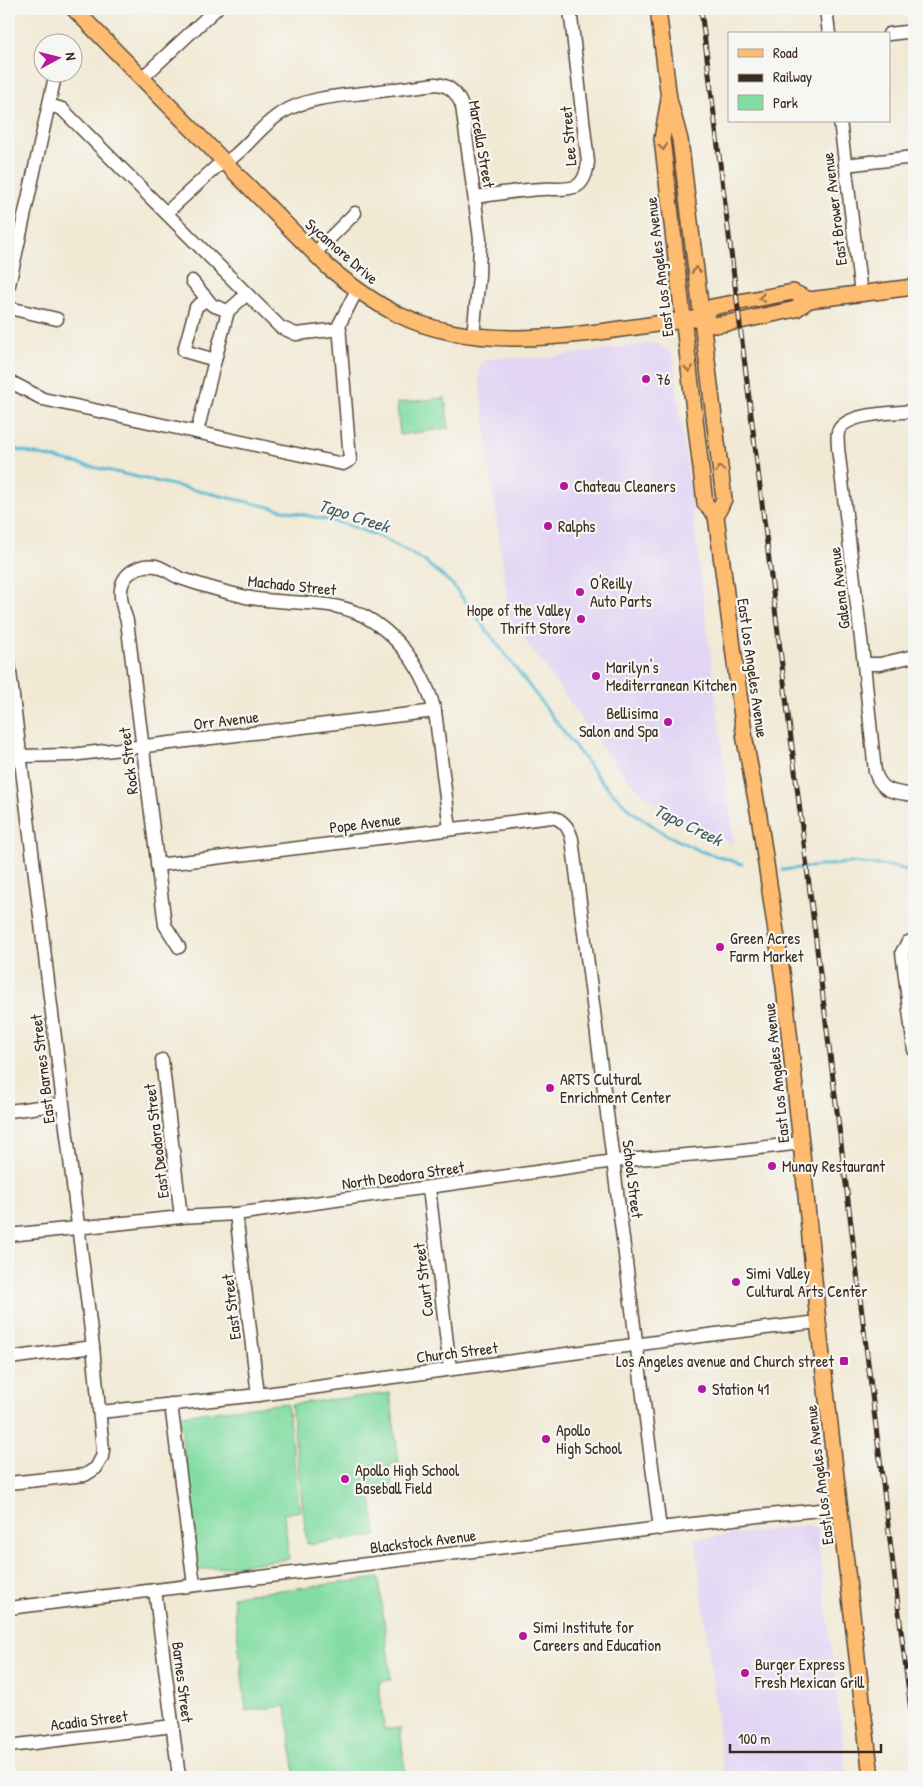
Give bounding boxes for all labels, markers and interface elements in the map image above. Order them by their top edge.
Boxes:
north arrow [32,32,82,82]
legend [728,32,890,122]
text: Road [773,42,798,63]
text: N [62,51,81,62]
text: Railway [773,66,812,87]
text: Park [773,92,798,113]
street label: Marcella Street [463,98,501,190]
street label: Lee Street [554,105,582,167]
one-way arrow [657,144,668,152]
street label: East Brower Avenue [816,151,852,267]
street label: East Los Angeles Avenue [639,195,678,338]
street label: Sycamore Drive [301,213,384,289]
one-way arrow [691,266,701,274]
one-way arrow [758,292,767,302]
one-way arrow [683,365,694,373]
place label: 76 [656,368,670,390]
marker: 76 [640,373,652,385]
one-way arrow [715,465,726,473]
place label: Chateau Cleaners [574,475,676,497]
marker: Chateau Cleaners [558,480,570,492]
water label: Tapo Creek [315,492,394,539]
place label: Ralphs [558,515,596,537]
marker: Ralphs [542,520,554,532]
street label: Galena Avenue [823,545,855,630]
street label: Machado Street [247,569,338,601]
place label: O'Reilly Auto Parts [590,572,652,612]
marker: O'Reilly Auto Parts [574,586,586,598]
street label: East Los Angeles Avenue [732,597,774,740]
place label: Hope of the Valley Thrift Store [467,599,572,639]
marker: Hope of the Valley Thrift Store [575,613,587,625]
place label: Marilyn's Mediterranean Kitchen [606,656,737,696]
marker: Marilyn's Mediterranean Kitchen [590,670,602,682]
place label: Bellisima Salon and Spa [579,702,658,742]
street label: Orr Avenue [192,705,260,735]
marker: Bellisima Salon and Spa [662,716,674,728]
street label: Rock Street [113,726,143,796]
water label: Tapo Creek [650,797,728,852]
street label: Pope Avenue [328,808,403,838]
place label: Green Acres Farm Market [729,927,804,967]
marker: Green Acres Farm Market [714,941,726,953]
street label: East Los Angeles Avenue [758,1001,794,1144]
street label: East Barnes Street [24,1013,60,1125]
place label: ARTS Cultural Enrichment Center [560,1068,671,1108]
street label: East Deodora Street [138,1082,174,1199]
marker: ARTS Cultural Enrichment Center [544,1082,556,1094]
street label: School Street [617,1139,649,1220]
street label: North Deodora Street [340,1155,466,1194]
place label: Munay Restaurant [782,1155,886,1177]
marker: Munay Restaurant [766,1160,778,1172]
street label: Court Street [408,1241,438,1318]
place label: Simi Valley Cultural Arts Center [746,1262,867,1302]
street label: East Street [216,1272,246,1341]
marker: Simi Valley Cultural Arts Center [730,1276,742,1288]
street label: Church Street [415,1336,499,1368]
place label: Los Angeles avenue and Church street [616,1350,834,1372]
marker: Los Angeles avenue and Church street [838,1355,850,1367]
place label: Station 41 [712,1378,770,1400]
marker: Station 41 [696,1383,708,1395]
street label: East Los Angeles Avenue [799,1403,838,1546]
place label: Apollo High School [556,1419,623,1459]
marker: Apollo High School [540,1433,552,1445]
place label: Apollo High School Baseball Field [355,1459,460,1499]
marker: Apollo High School Baseball Field [339,1473,351,1485]
street label: Blackstock Avenue [369,1524,478,1558]
place label: Simi Institute for Careers and Education [533,1616,661,1656]
marker: Simi Institute for Careers and Education [517,1630,529,1642]
street label: Barnes Street [167,1640,199,1724]
place label: Burger Express Fresh Mexican Grill [754,1653,865,1693]
marker: Burger Express Fresh Mexican Grill [739,1667,751,1679]
street label: Acadia Street [49,1704,129,1736]
scale bar [730,1721,882,1753]
text: 100 m [738,1728,771,1749]

